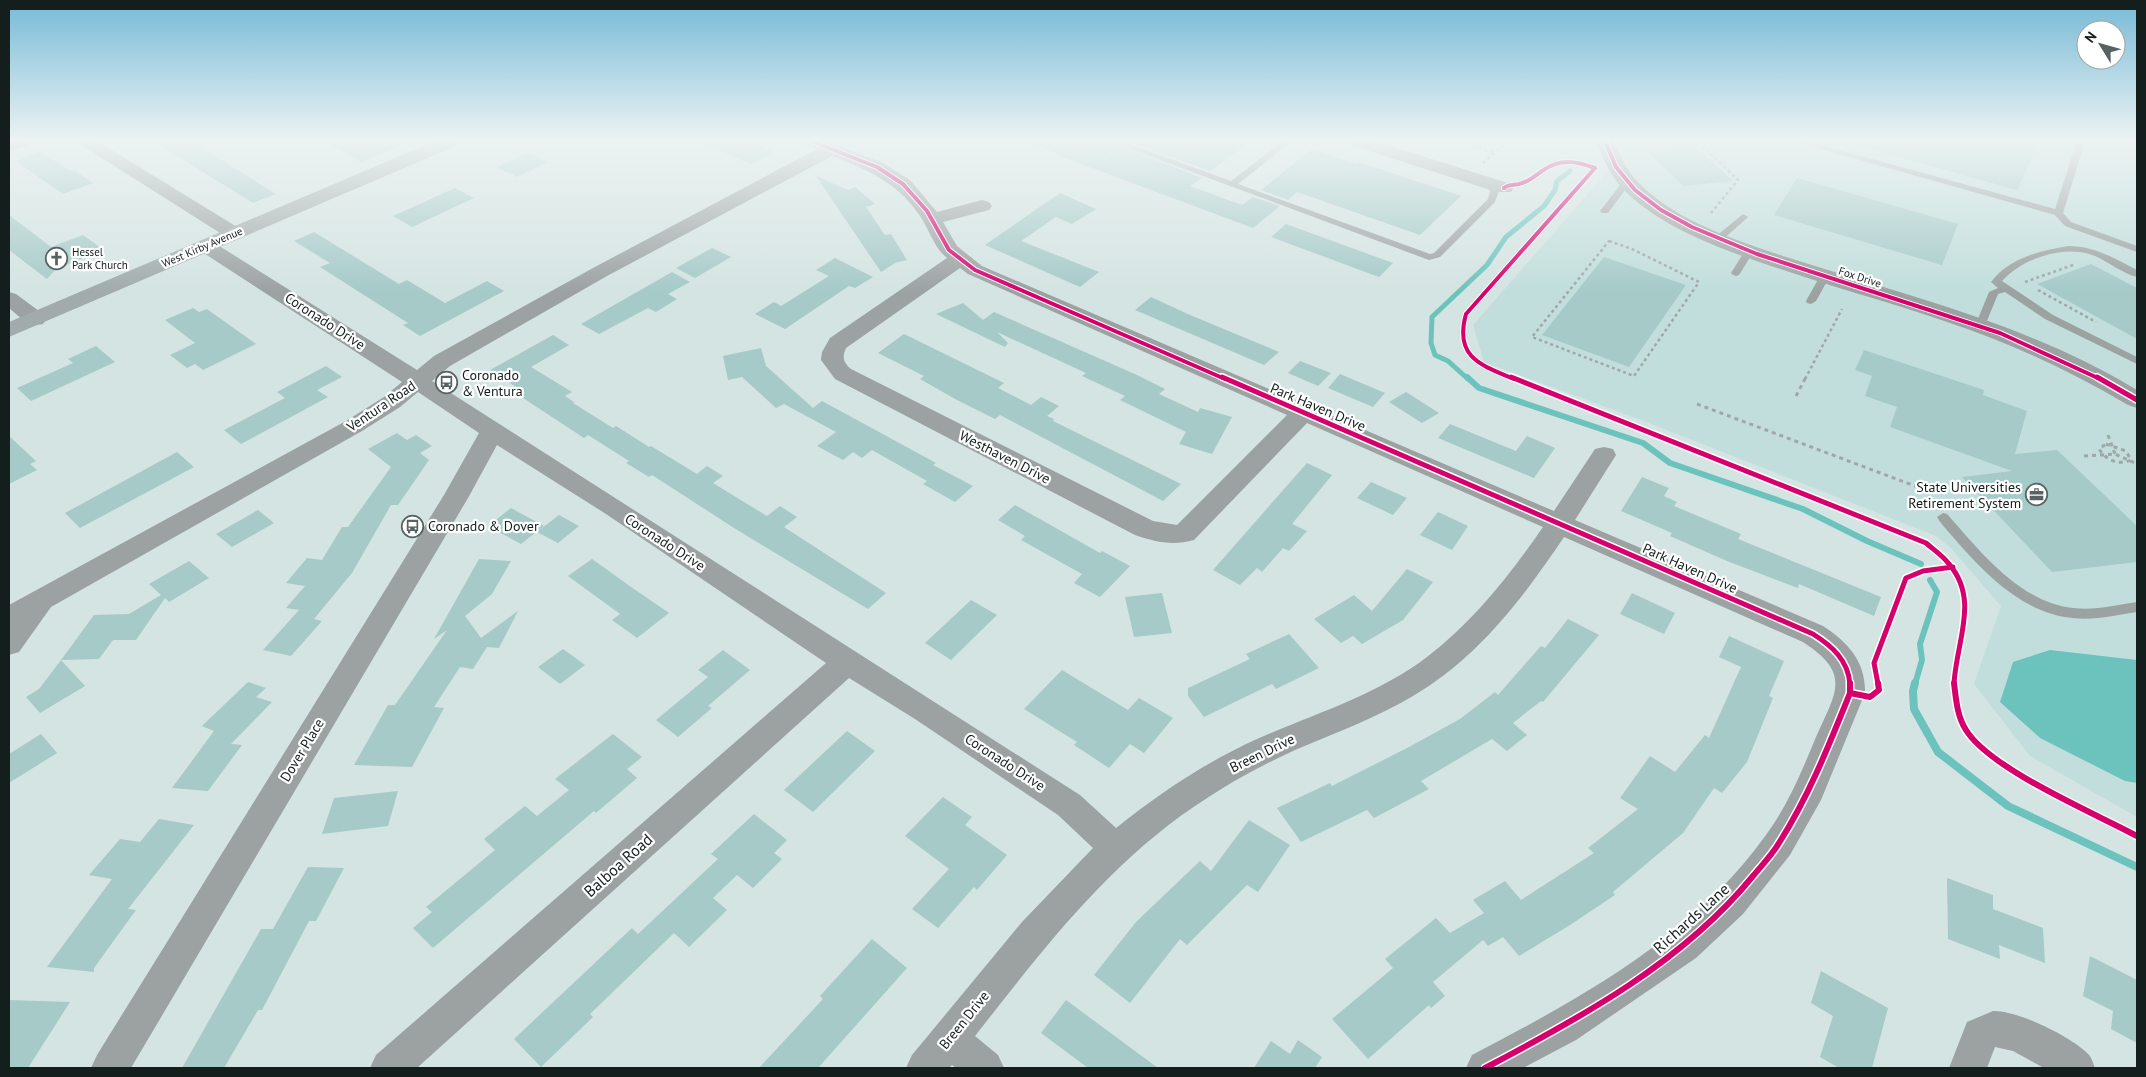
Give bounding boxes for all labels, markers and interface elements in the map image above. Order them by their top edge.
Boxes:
north arrow [2076,20,2126,70]
text: N [2081,28,2101,46]
street label: West Kirby Avenue [159,224,245,270]
place label: Hessel Park Church [72,245,128,272]
church icon: Hessel Park Church [44,246,68,270]
street label: Fox Drive [1837,264,1884,291]
street label: Coronado Drive [282,288,368,354]
place label: Coronado & Ventura [462,366,523,400]
bus stop icon: Coronado & Ventura [434,371,458,395]
street label: Ventura Road [342,376,419,436]
street label: Park Haven Drive [1268,379,1368,435]
street label: Westhaven Drive [956,426,1054,488]
place label: State Universities Retirement System [1908,478,2021,512]
office icon: State Universities Retirement System [2025,483,2049,507]
street label: Coronado Drive [622,509,708,575]
bus stop icon: Coronado & Dover [400,514,424,538]
place label: Coronado & Dover [428,517,539,535]
street label: Park Haven Drive [1640,539,1740,597]
street label: Dover Place [276,715,328,785]
street label: Coronado Drive [962,729,1048,795]
street label: Breen Drive [1227,730,1297,776]
street label: Balboa Road [580,829,656,901]
street label: Richards Lane [1649,879,1733,957]
street label: Breen Drive [935,987,993,1053]

